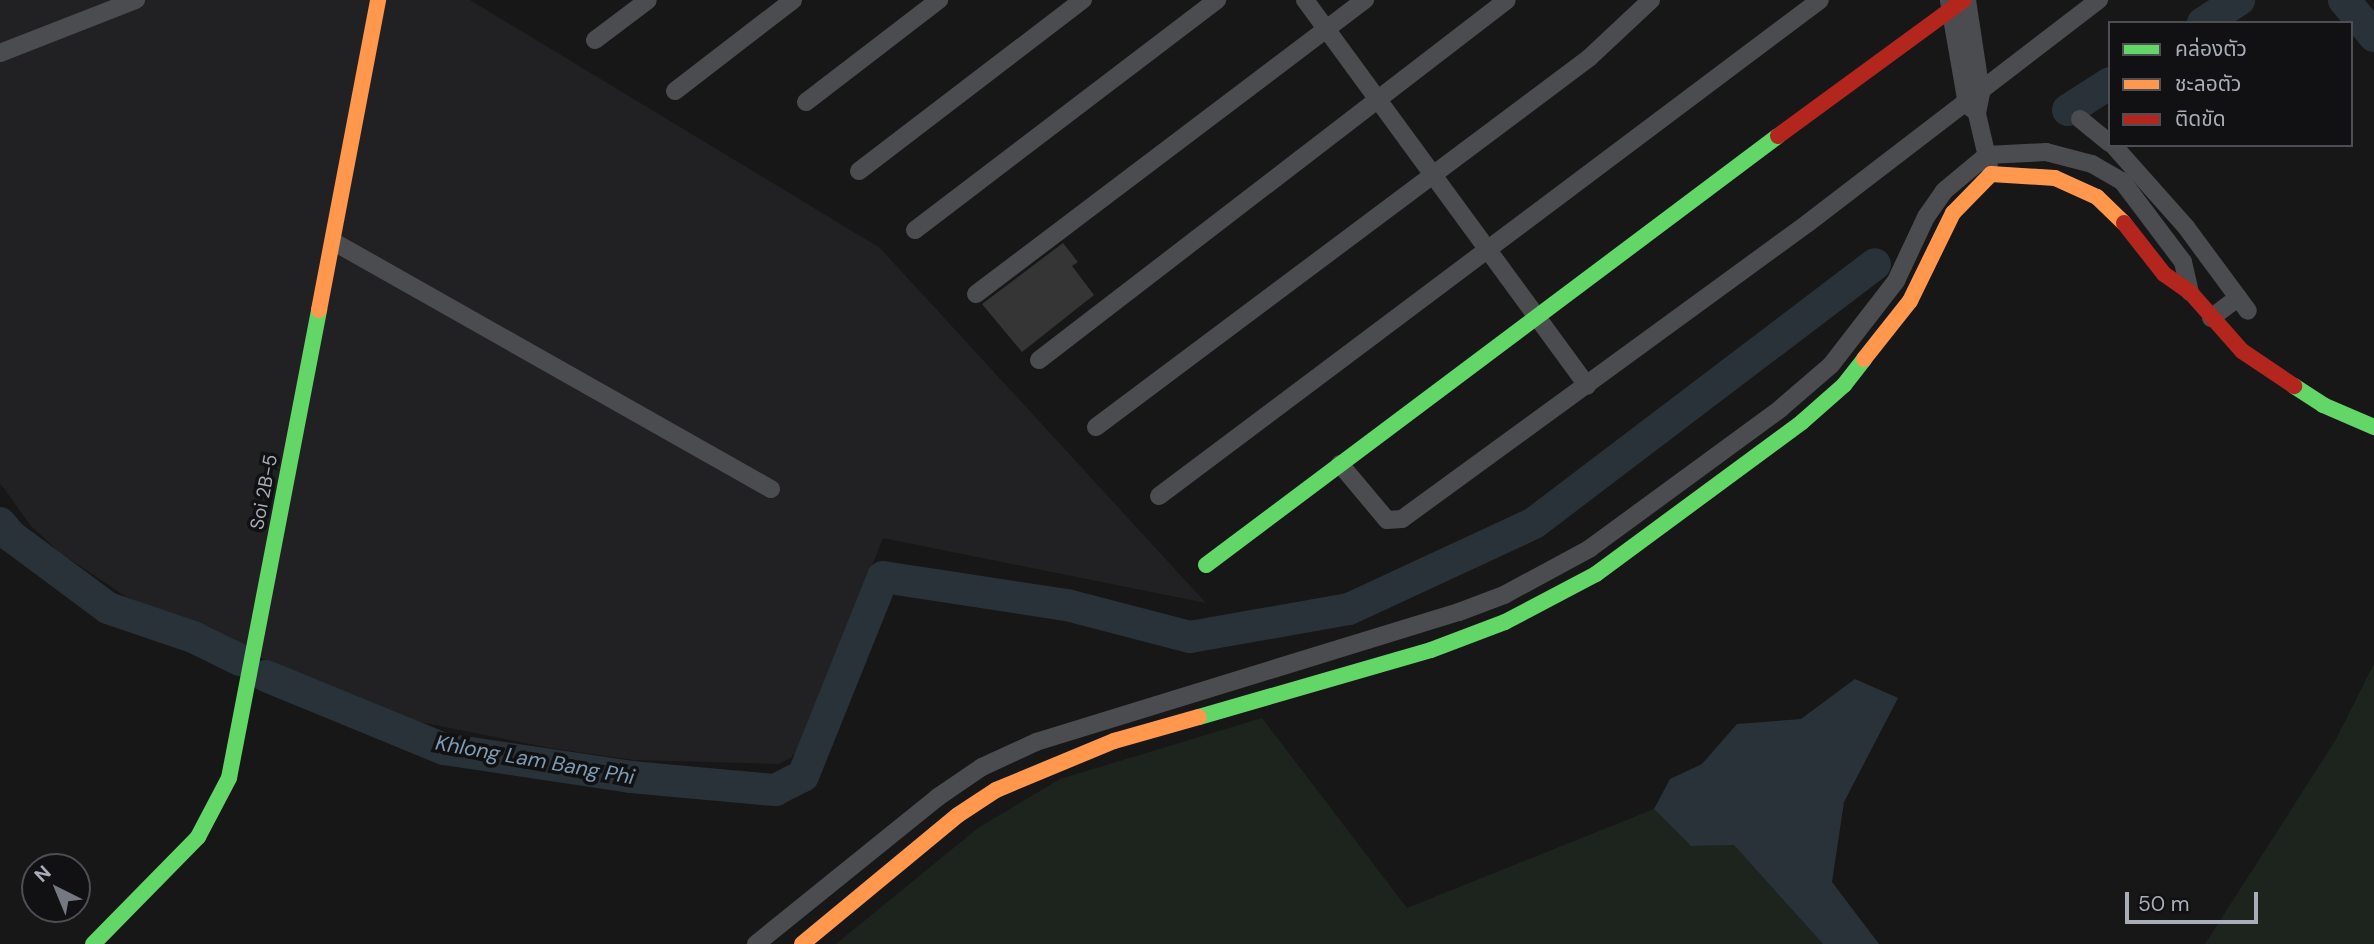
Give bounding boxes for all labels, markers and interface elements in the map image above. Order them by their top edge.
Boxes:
legend [2108,21,2353,147]
text: คล่องตัว [2175,35,2247,63]
text: ชะลอตัว [2175,70,2241,98]
text: ติดขัด [2175,105,2226,133]
street label: Soi 2B-5 [246,452,282,532]
water label: Khlong Lam Bang Phi [434,730,636,790]
north arrow [21,853,91,923]
text: N [29,860,56,888]
scale bar [2129,878,2262,922]
text: 50 m [2138,890,2189,918]

